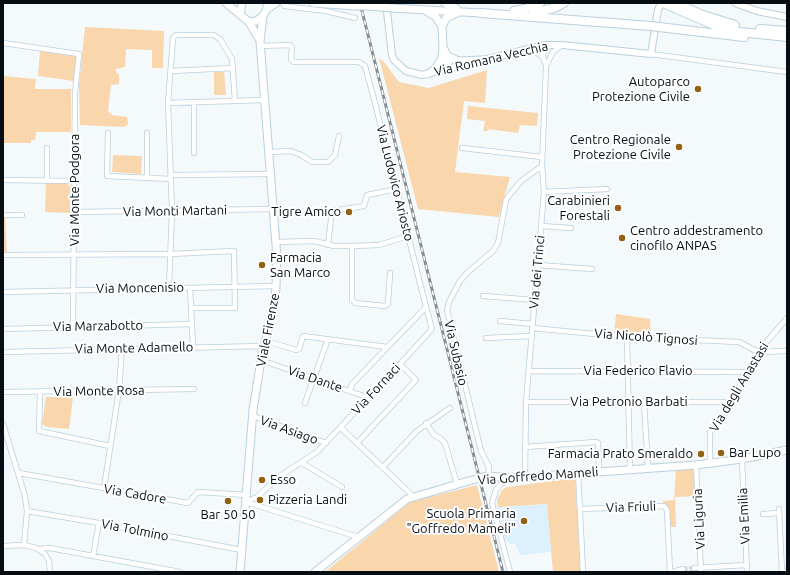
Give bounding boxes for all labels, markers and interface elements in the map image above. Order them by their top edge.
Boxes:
street label: Via Romana Vecchia [433,38,549,80]
place label: Autoparco Protezione Civile [592,74,690,105]
marker: Autoparco Protezione Civile [693,84,703,94]
street label: Via Ludovico Ariosto [373,123,417,243]
place label: Centro Regionale Protezione Civile [570,132,671,163]
street label: Via Monte Podgora [67,134,83,246]
marker: Centro Regionale Protezione Civile [674,142,684,152]
place label: Carabinieri Forestali [547,193,610,224]
street label: Via Monti Martani [123,202,227,220]
marker: Carabinieri Forestali [613,203,623,213]
place label: Tigre Amico [271,204,341,220]
marker: Tigre Amico [344,207,354,217]
place label: Centro addestramento cinofilo ANPAS [630,223,763,254]
marker: Centro addestramento cinofilo ANPAS [617,233,627,243]
street label: Via dei Trinci [526,235,548,309]
place label: Farmacia San Marco [270,250,330,281]
marker: Farmacia San Marco [257,260,267,270]
street label: Via Moncenisio [96,279,184,297]
street label: Viale Firenze [253,292,283,368]
street label: Via Marzabotto [53,317,143,335]
street label: Via Subasio [441,319,471,387]
street label: Via Nicolò Tignosi [594,326,698,348]
street label: Via Monte Adamello [75,339,193,357]
street label: Via degli Anastasi [706,339,772,435]
street label: Via Fornaci [348,360,404,418]
street label: Via Dante [285,362,345,396]
street label: Via Federico Flavio [584,363,692,379]
street label: Via Monte Rosa [53,382,145,400]
street label: Via Petronio Barbati [570,394,688,410]
street label: Via Asiago [258,412,320,448]
place label: Bar Lupo [729,445,781,461]
place label: Farmacia Prato Smeraldo [548,446,693,462]
marker: Bar Lupo [716,448,726,458]
marker: Farmacia Prato Smeraldo [696,449,706,459]
street label: Via Goffredo Mameli [477,464,599,488]
place label: Esso [270,472,296,488]
marker: Esso [257,475,267,485]
street label: Via Cadore [102,481,168,507]
street label: Via Emilia [735,487,753,545]
street label: Via Liguria [690,488,708,550]
place label: Pizzeria Landi [268,492,347,508]
marker: Pizzeria Landi [255,495,265,505]
marker: Bar 50 50 [223,496,233,506]
street label: Via Friuli [606,498,656,516]
place label: Scuola Primaria "Goffredo Mameli" [406,506,516,537]
place label: Bar 50 50 [200,507,256,523]
street label: Via Tolmino [100,516,170,544]
marker: Scuola Primaria "Goffredo Mameli" [519,516,529,526]

